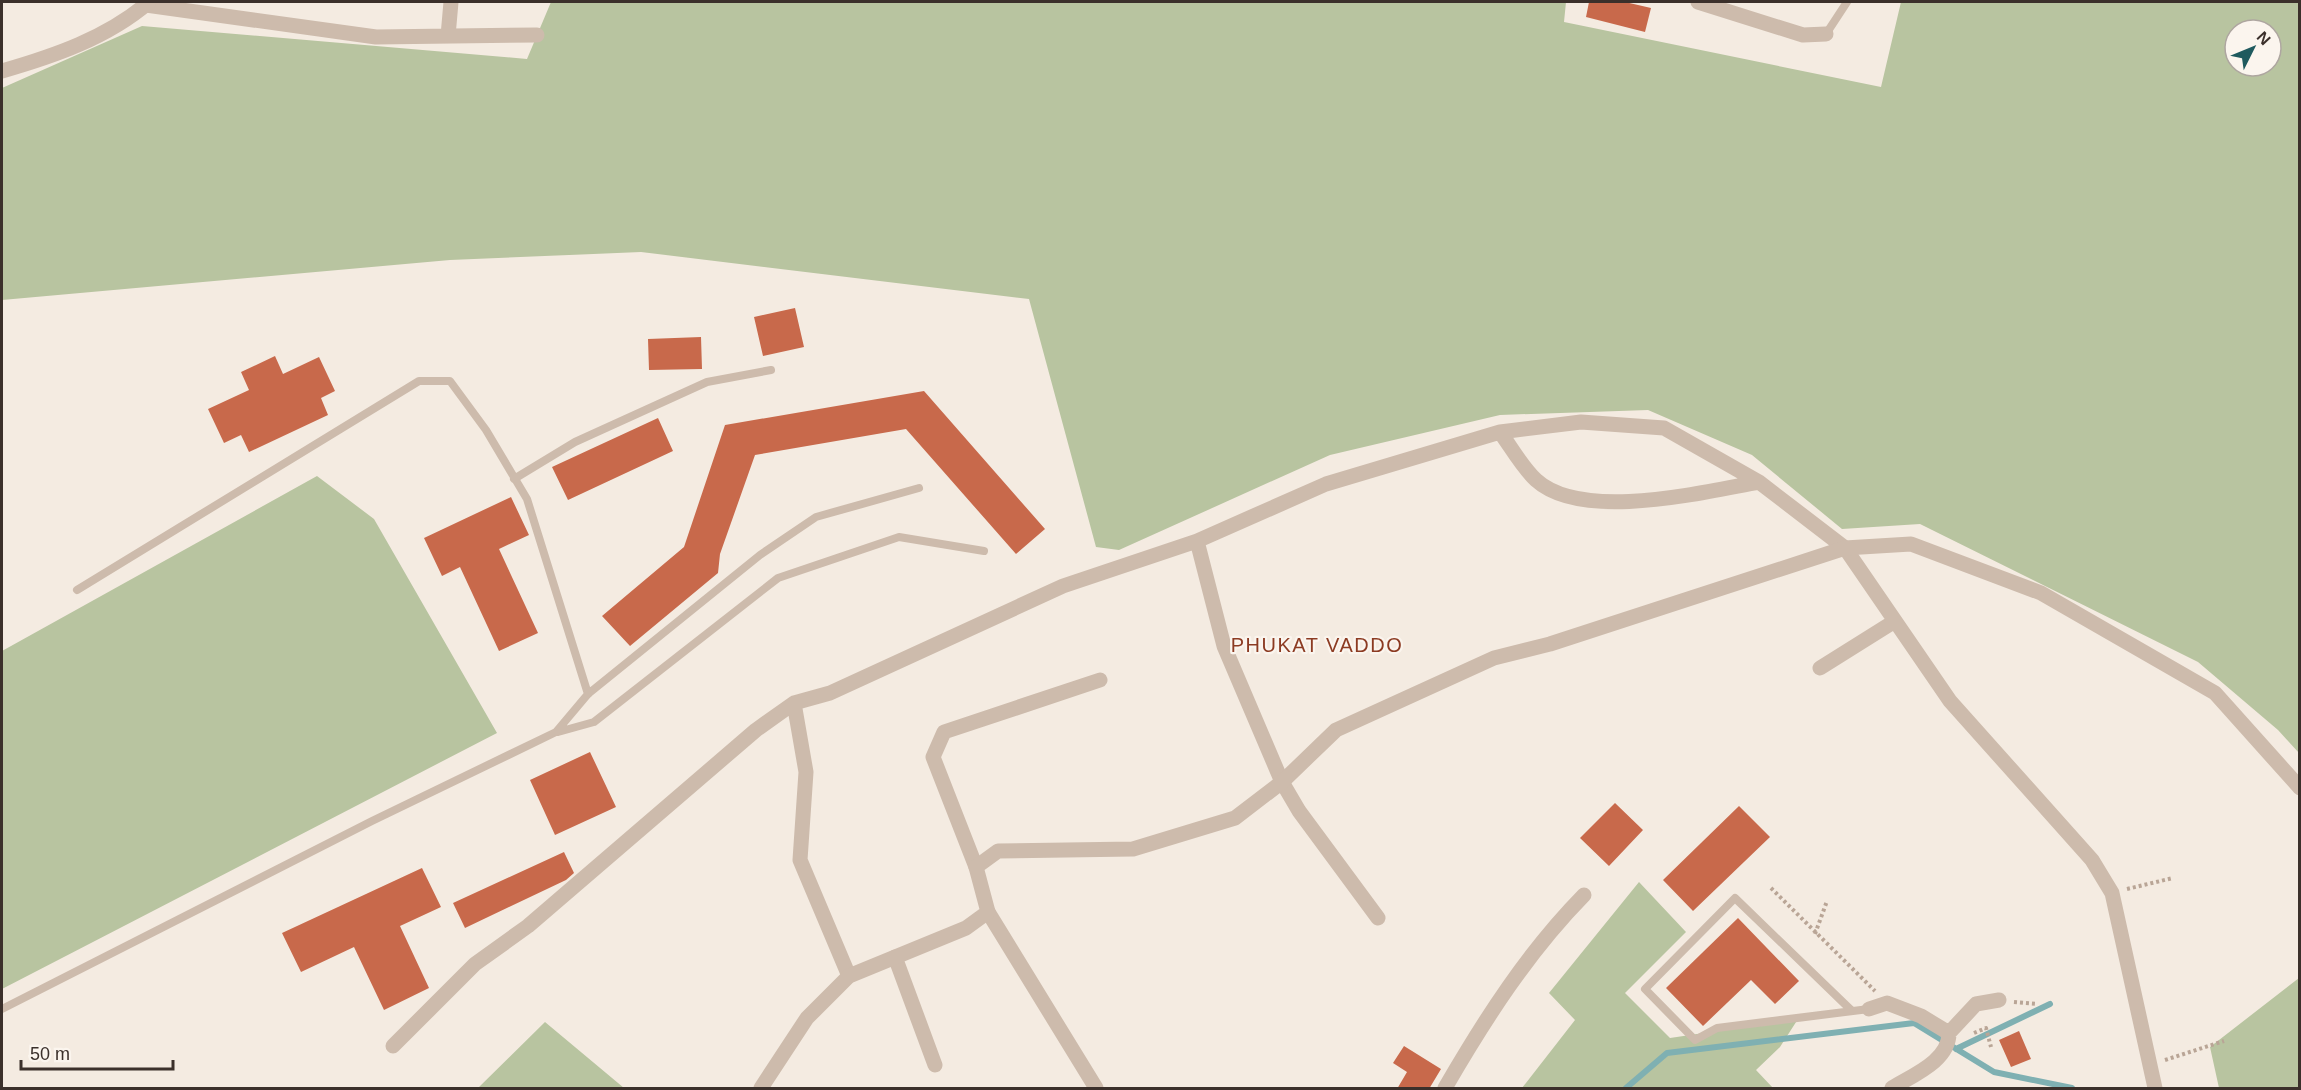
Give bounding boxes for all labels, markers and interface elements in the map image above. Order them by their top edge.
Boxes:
north arrow [2223,18,2283,78]
text: N [2253,28,2274,48]
district label: PHUKAT VADDO [1231,634,1403,656]
scale bar [21,1033,172,1071]
text: 50 m [30,1044,70,1064]

